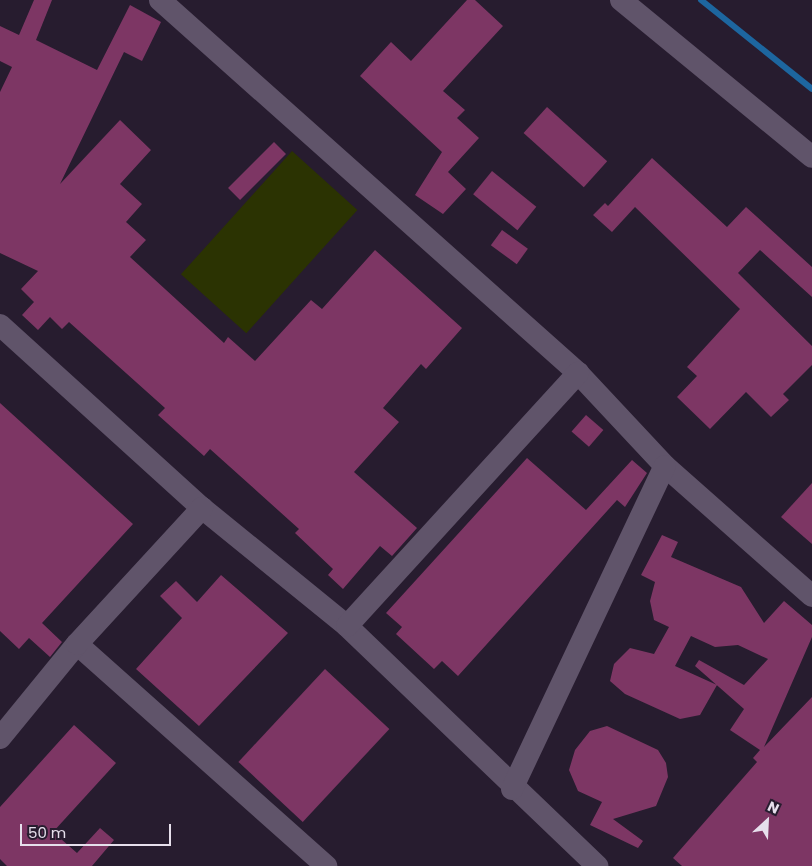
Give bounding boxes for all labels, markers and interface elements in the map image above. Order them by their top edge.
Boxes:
north arrow [742,796,792,846]
text: N [764,796,782,819]
scale bar [22,814,174,846]
text: 50 m [28,822,66,843]

